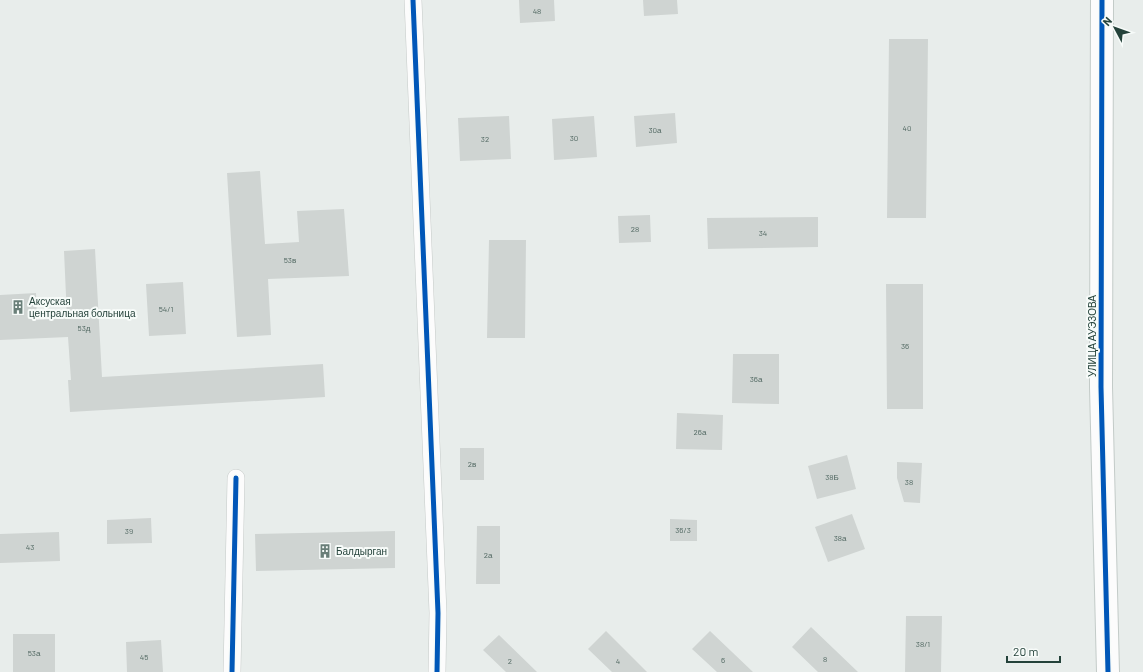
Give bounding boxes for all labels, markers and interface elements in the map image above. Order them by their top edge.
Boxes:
house number: 48 [533,6,541,16]
north arrow [1095,8,1135,48]
text: N [1100,14,1114,28]
house number: 40 [903,123,911,133]
house number: 30а [648,125,662,135]
house number: 30 [570,133,578,143]
house number: 32 [481,134,489,144]
house number: 28 [631,224,639,234]
house number: 34 [759,228,767,238]
house number: 53в [284,255,296,265]
place label: Аксуская центральная больница [29,295,136,319]
street label: УЛИЦА АУЭЗОВА [1086,295,1098,377]
building icon: Аксуская центральная больница [10,299,26,315]
house number: 54/1 [159,304,173,314]
house number: 53д [78,323,91,333]
house number: 36 [901,341,909,351]
house number: 36а [750,374,763,384]
house number: 26а [694,427,707,437]
house number: 2в [468,459,476,469]
house number: 38Б [825,472,839,482]
house number: 38 [905,477,913,487]
house number: 36/3 [675,525,691,535]
house number: 39 [125,526,133,536]
house number: 38а [834,533,847,543]
house number: 43 [26,542,34,552]
building icon: Балдырган [317,543,333,559]
place label: Балдырган [336,545,387,557]
house number: 2а [484,550,493,560]
scale bar [1007,638,1060,664]
house number: 38/1 [916,639,930,649]
text: 20 m [1013,644,1039,658]
house number: 53а [28,648,41,658]
house number: 45 [140,652,148,662]
house number: 8 [823,654,827,664]
house number: 6 [721,655,725,665]
house number: 2 [508,656,512,666]
house number: 4 [616,656,620,666]

